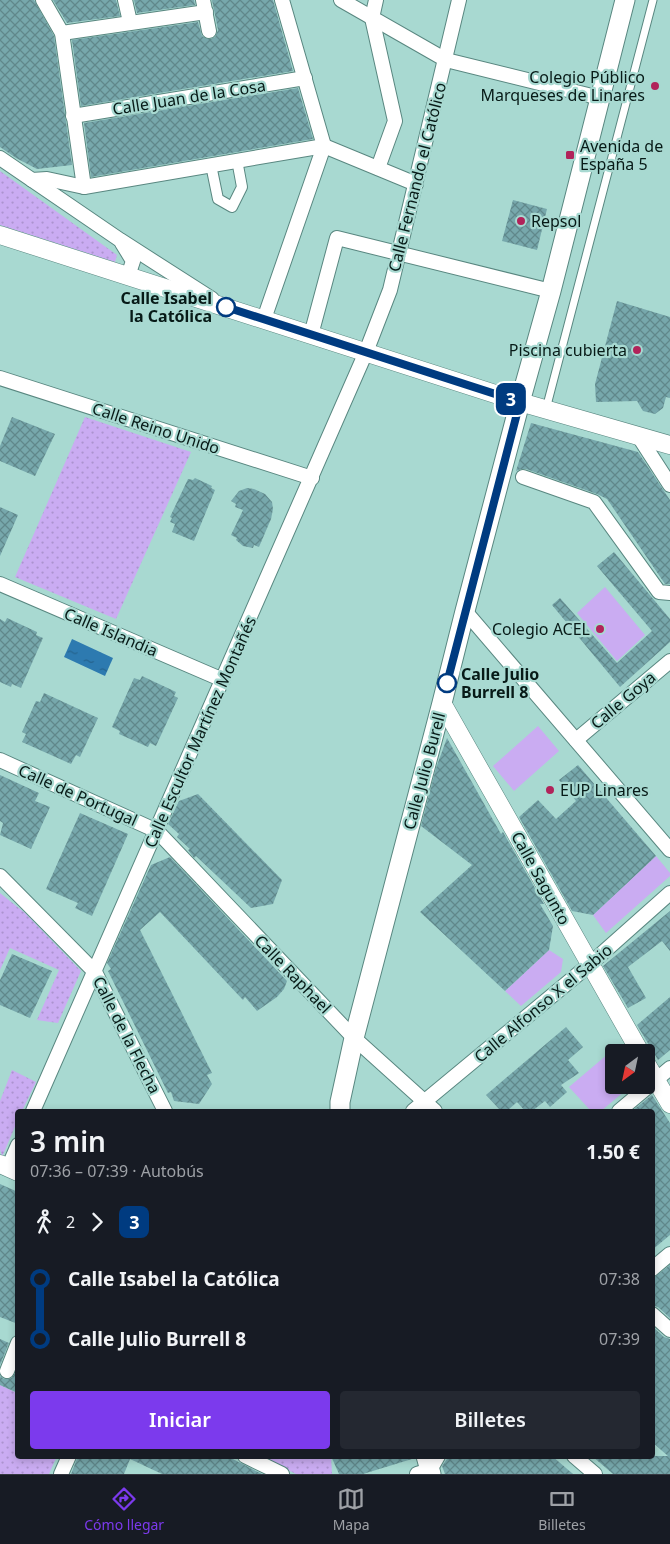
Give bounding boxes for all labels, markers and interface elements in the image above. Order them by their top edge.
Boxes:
place label: Colegio Público Marqueses de Linares [481,66,645,106]
street label: Calle Juan de la Cosa [111,74,267,120]
street label: Calle Fernando el Católico [383,80,451,274]
marker: Colegio Público Marqueses de Linares [649,80,661,92]
place label: Avenida de España 5 [580,135,663,175]
marker: Avenida de España 5 [564,149,576,161]
place label: Repsol [531,210,581,232]
marker: Repsol [515,215,527,227]
place label: Calle Isabel la Católica [121,287,212,327]
marker: Calle Isabel la Católica [216,297,236,317]
place label: Piscina cubierta [509,339,627,361]
marker: Piscina cubierta [631,344,643,356]
line badge: 3 [495,383,527,415]
text: 3 [506,387,516,411]
street label: Calle Reino Unido [90,397,222,459]
street label: Calle Islandia [61,602,161,662]
street label: Calle Escultor Martínez Montañés [139,613,261,851]
place label: Colegio ACEL [492,618,590,640]
marker: Colegio ACEL [594,623,606,635]
place label: Calle Julio Burrell 8 [461,663,539,703]
street label: Calle Goya [586,666,660,734]
marker: Calle Julio Burrell 8 [437,673,457,693]
street label: Calle Julio Burell [398,710,450,832]
street label: Calle de Portugal [15,759,141,831]
place label: EUP Linares [560,779,649,801]
marker: EUP Linares [544,784,556,796]
street label: Calle Sagunto [506,827,576,929]
street label: Calle Raphael [250,930,336,1018]
street label: Calle Alfonso X el Sabio [469,939,617,1067]
street label: Calle de la Flecha [88,973,166,1097]
north arrow [605,1044,655,1094]
map controls [605,1044,655,1094]
text: 3 min [30,1122,106,1160]
text: 1.50 € [586,1139,640,1165]
text: 07:36 – 07:39 · Autobús [30,1160,204,1182]
icon: walk [30,1208,58,1236]
icon: forward [83,1208,111,1236]
text: 3 [129,1210,139,1234]
text: 2 [66,1211,75,1233]
text: Calle Isabel la Católica [68,1266,280,1292]
text: 07:38 [599,1268,640,1290]
text: Calle Julio Burrell 8 [68,1326,246,1352]
text: 07:39 [599,1328,640,1350]
button: Iniciar [30,1391,330,1449]
button: Billetes [340,1391,640,1449]
tab: Cómo llegar [84,1485,164,1534]
tab: Mapa [333,1485,370,1534]
tab: Billetes [538,1485,586,1534]

